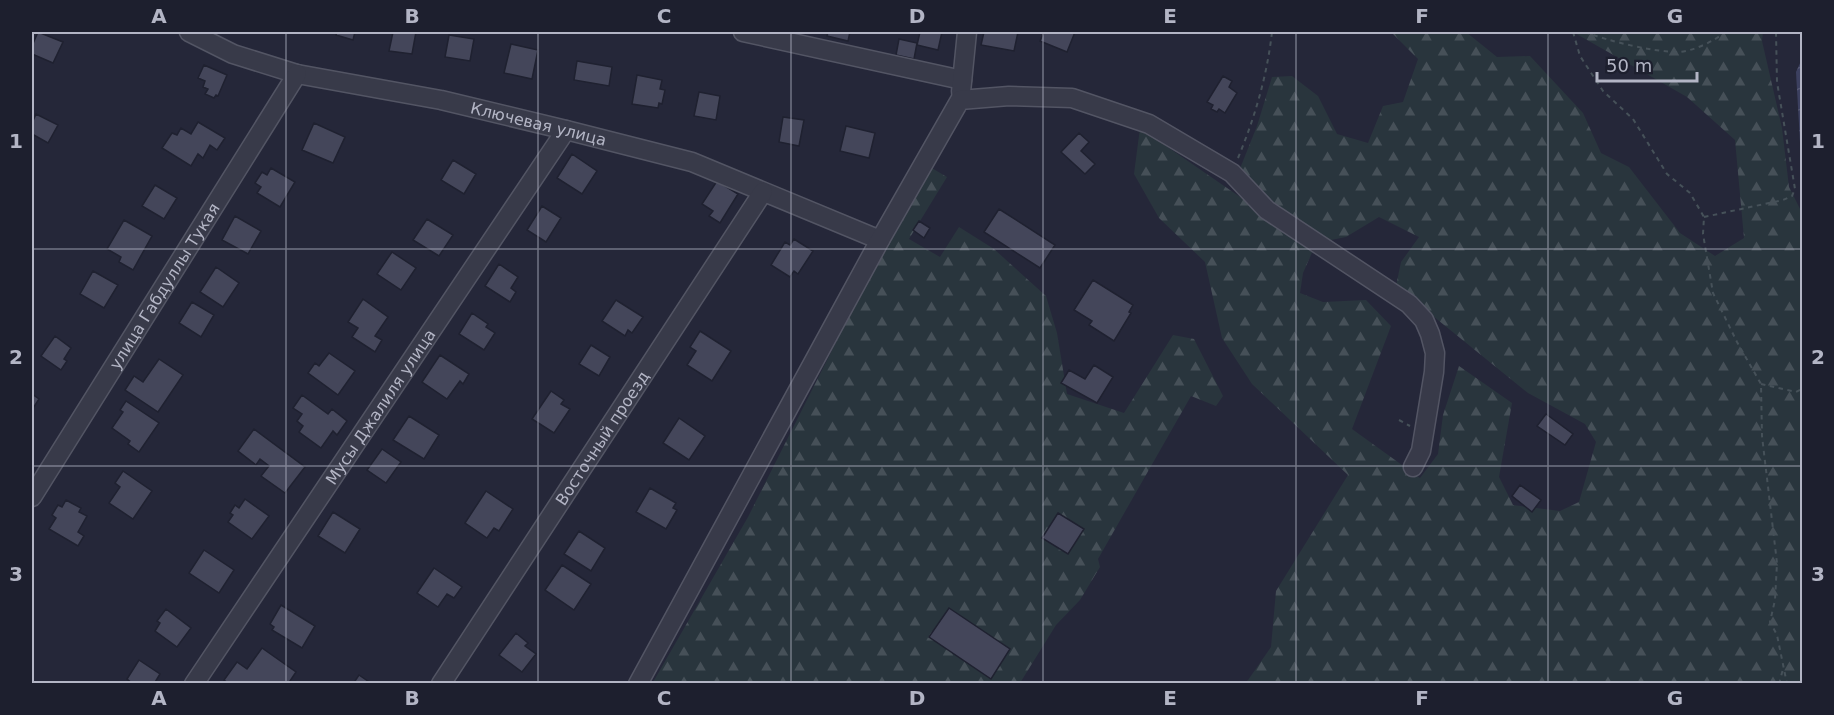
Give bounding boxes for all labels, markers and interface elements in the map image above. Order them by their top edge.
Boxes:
text: A [151,4,167,28]
text: B [404,4,420,28]
text: C [657,4,671,28]
text: D [909,4,925,28]
text: E [1163,4,1177,28]
text: F [1415,4,1429,28]
text: G [1667,4,1683,28]
scale bar [1597,45,1698,83]
text: 50 m [1606,55,1652,76]
street label: Ключевая улица [469,98,608,150]
text: 1 [9,129,23,153]
text: 1 [1811,129,1825,153]
street label: улица Габдуллы Тукая [105,200,224,373]
street label: Мусы Джалиля улица [322,326,439,488]
text: 2 [9,345,23,369]
text: 2 [1811,345,1825,369]
street label: Восточный проезд [552,368,653,509]
text: 3 [9,562,23,586]
text: 3 [1811,562,1825,586]
text: A [151,686,167,710]
text: B [404,686,420,710]
text: C [657,686,671,710]
text: D [909,686,925,710]
text: E [1163,686,1177,710]
text: F [1415,686,1429,710]
text: G [1667,686,1683,710]

